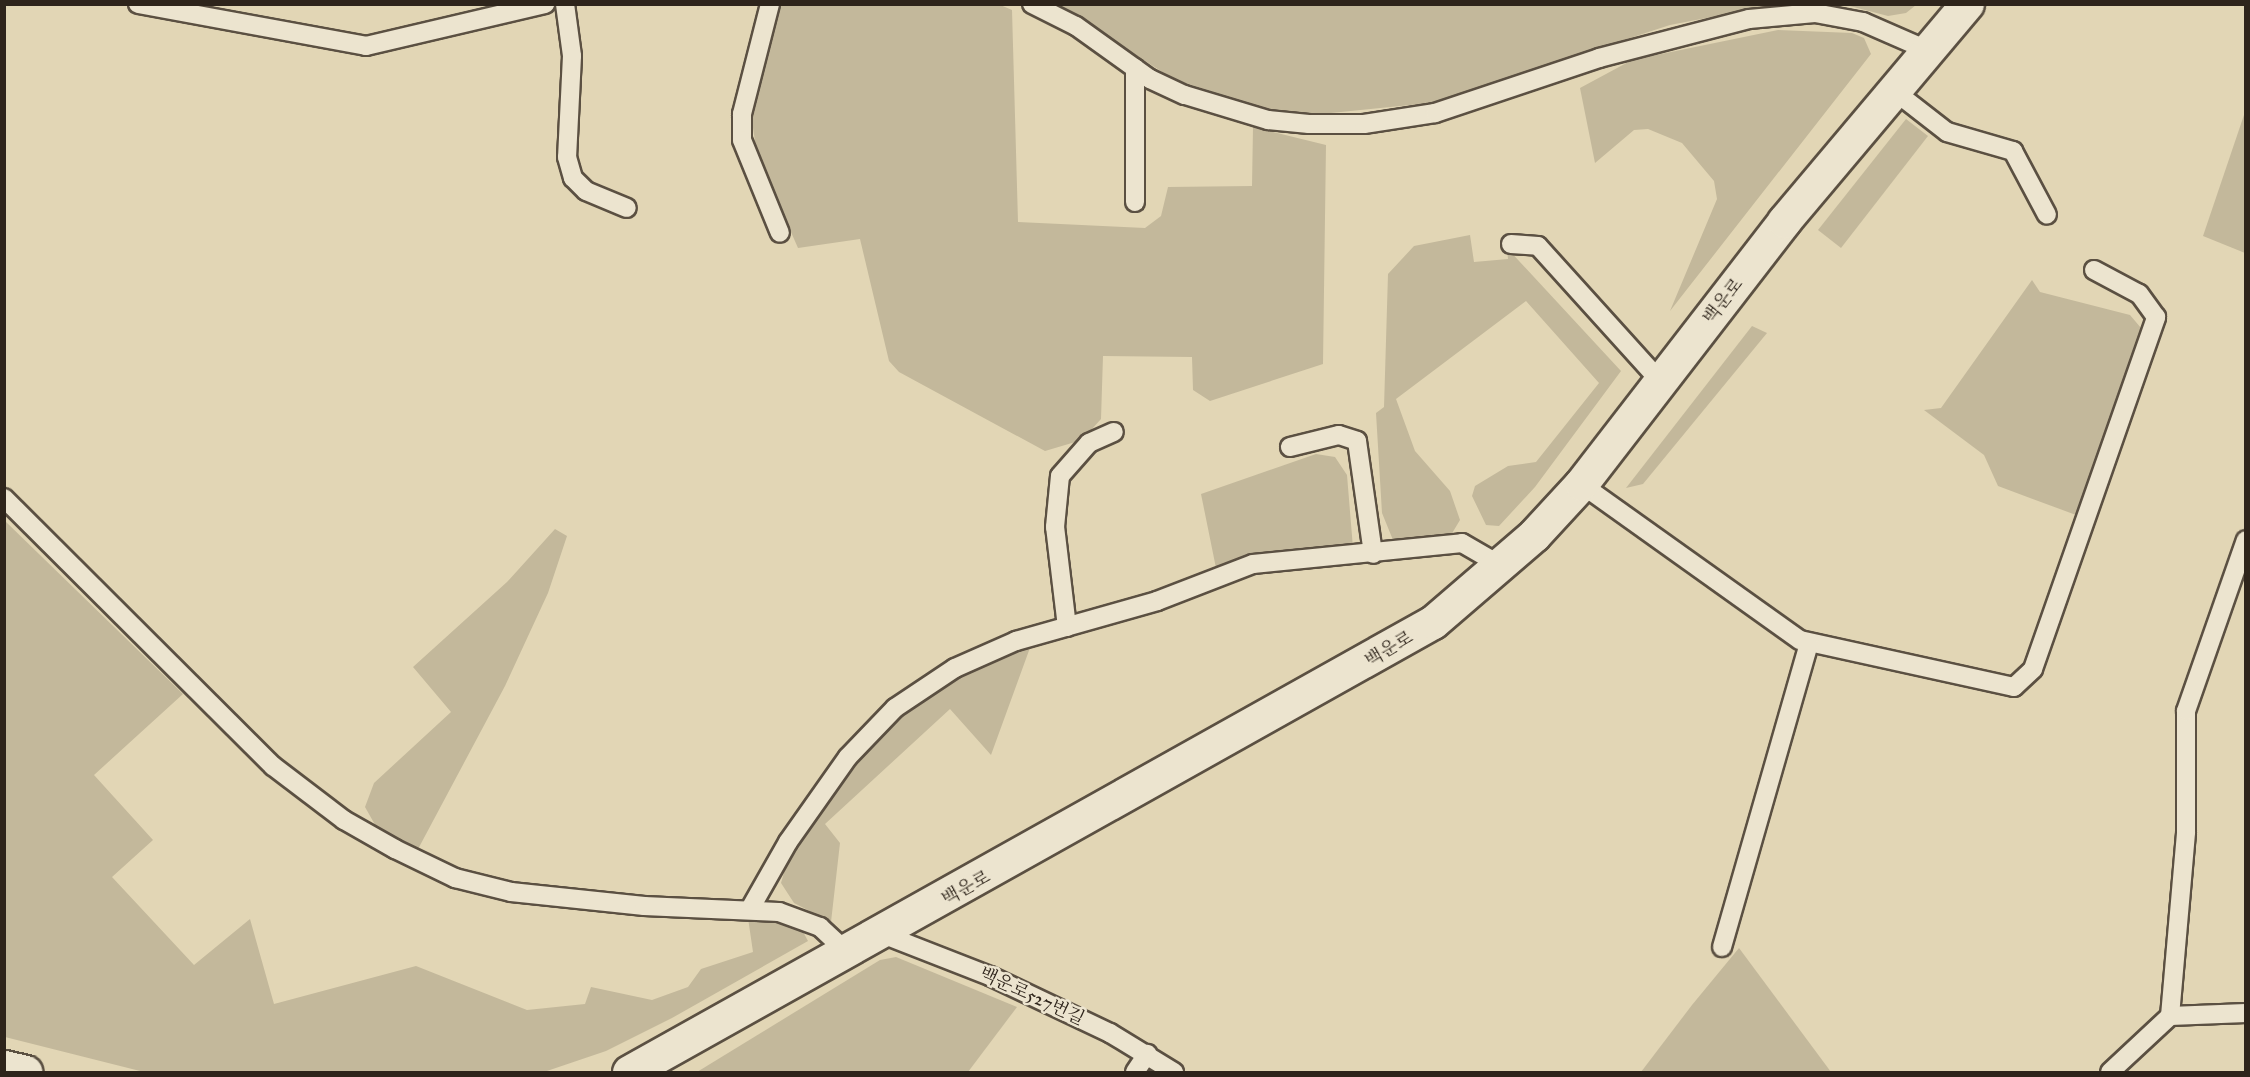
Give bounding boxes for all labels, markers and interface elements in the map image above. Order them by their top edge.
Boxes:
street label: 백운로 [1698,274,1748,328]
street label: 백운로 [1361,626,1417,672]
street label: 백운로 [938,866,994,910]
street label: 백운로527번길 [976,962,1088,1030]

